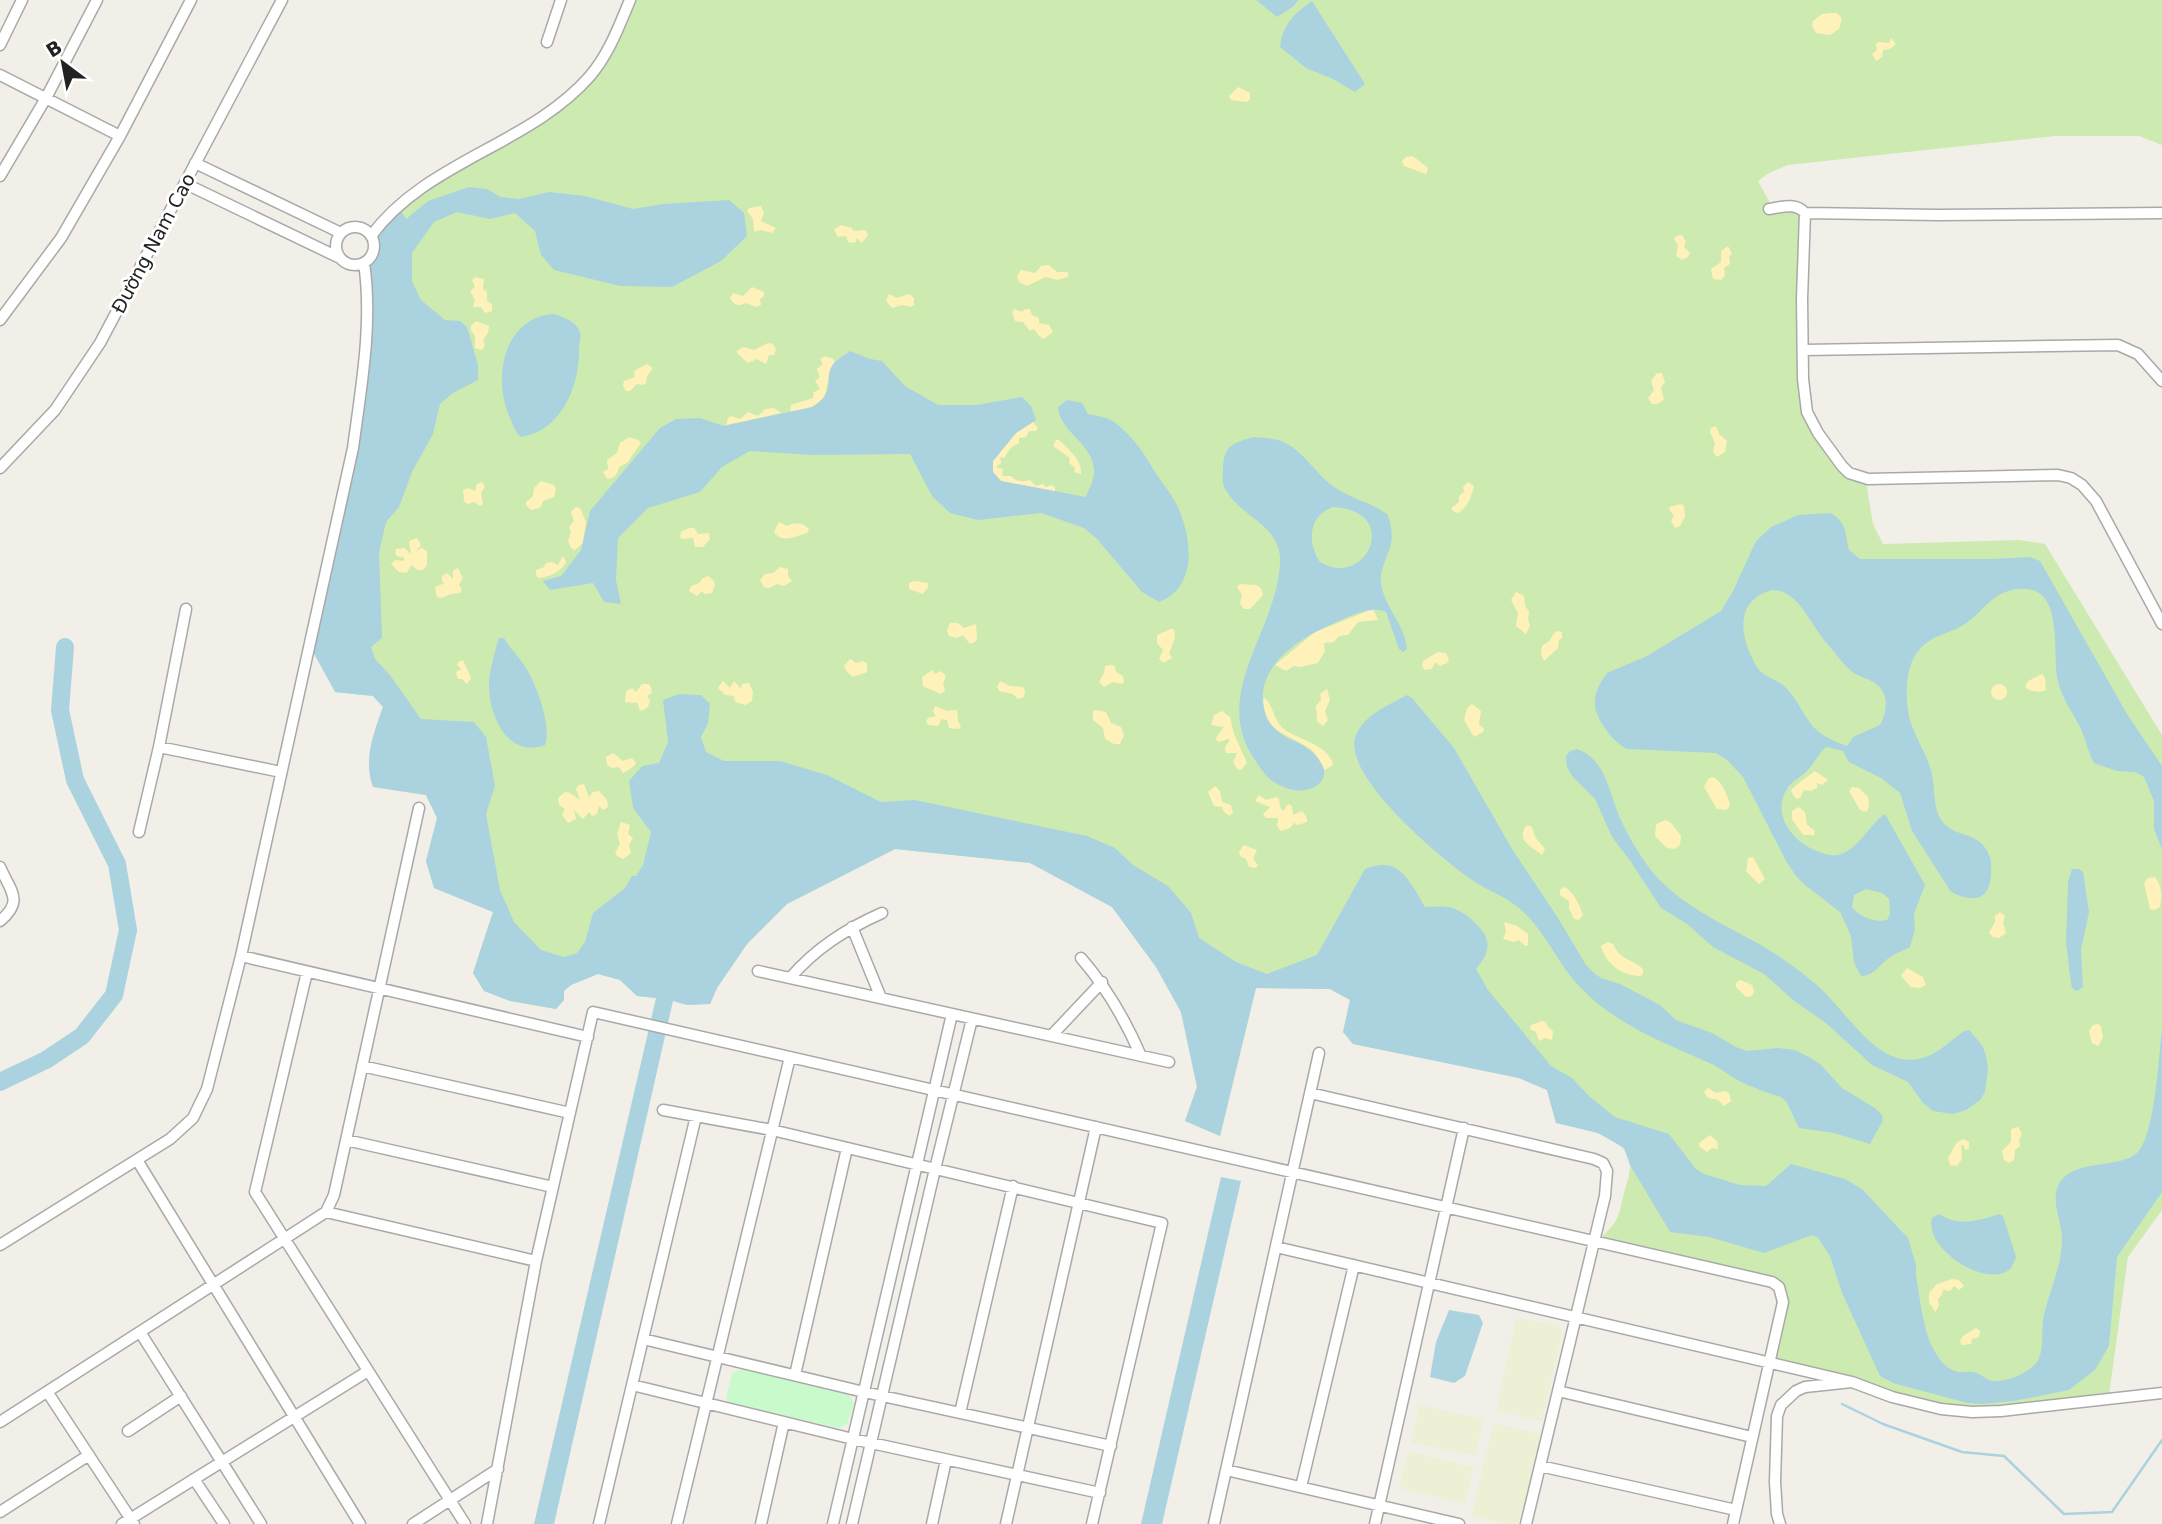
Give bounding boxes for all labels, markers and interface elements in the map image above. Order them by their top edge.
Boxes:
north arrow [28,28,98,98]
text: B [42,35,66,62]
street label: Đường Nam Cao [107,169,199,317]

